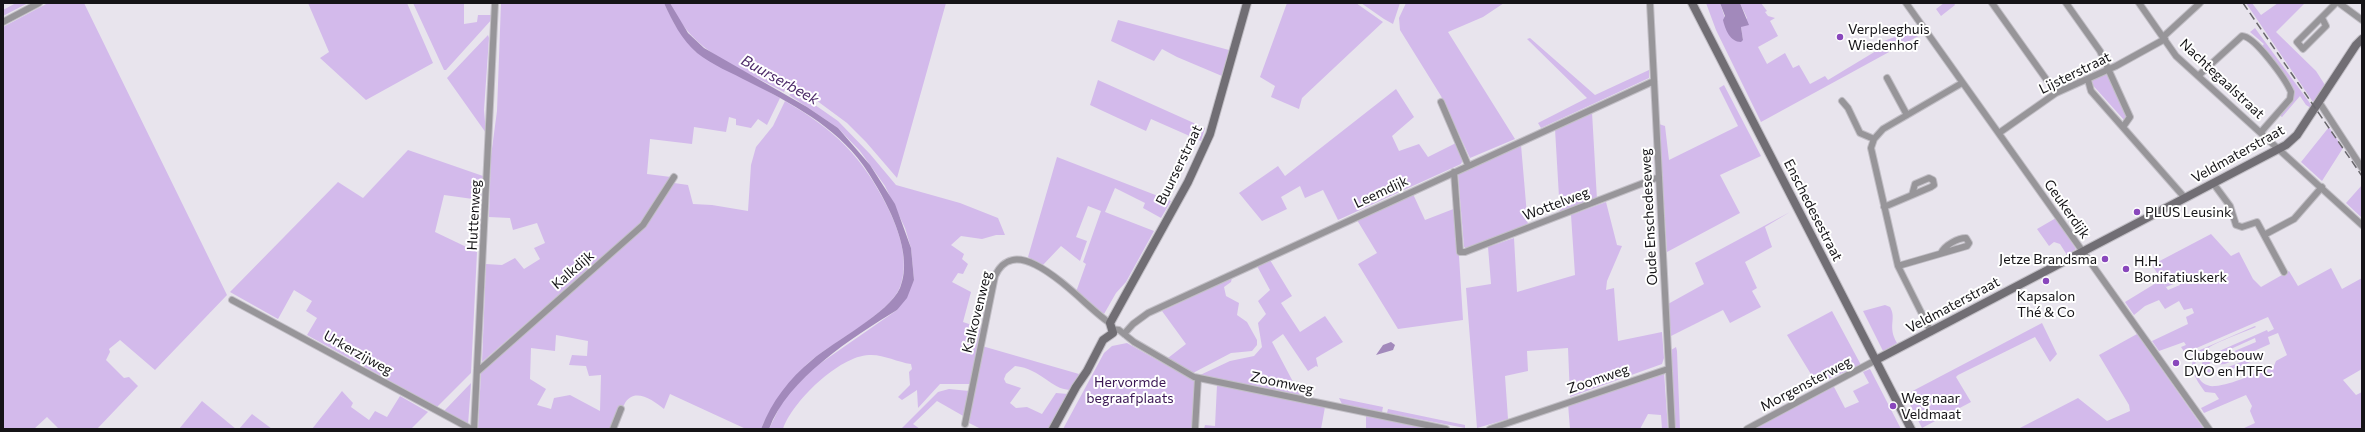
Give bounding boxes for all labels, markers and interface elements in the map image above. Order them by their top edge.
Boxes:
place label: Verpleeghuis Wiedenhof [1848,21,1930,54]
marker: Verpleeghuis Wiedenhof [1835,32,1845,42]
street label: Nachtegaalstraat [2176,36,2268,122]
street label: Lijsterstraat [2036,48,2114,98]
water label: Buurserbeek [738,51,822,109]
street label: Buurserstraat [1152,122,1206,208]
street label: Veldmaterstraat [2189,122,2287,186]
street label: Oude Enschedeseweg [1637,148,1661,286]
street label: Enschedesestraat [1780,156,1846,264]
street label: Leemdijk [1351,172,1411,212]
street label: Geukerdijk [2041,176,2093,242]
street label: Huttenweg [464,179,484,251]
street label: Wottelweg [1520,184,1592,224]
place label: PLUS Leusink [2145,204,2232,220]
marker: PLUS Leusink [2132,207,2142,217]
street label: Kalkdijk [548,247,598,293]
place label: Jetze Brandsma [1999,251,2097,267]
place label: H.H. Bonifatiuskerk [2134,253,2227,286]
marker: Jetze Brandsma [2100,254,2110,264]
marker: H.H. Bonifatiuskerk [2121,264,2131,274]
street label: Kalkovenweg [959,269,995,355]
street label: Veldmaterstraat [1903,273,2003,337]
marker: Kapsalon Thé & Co [2041,276,2051,286]
place label: Kapsalon Thé & Co [2017,288,2075,320]
street label: Urkerzijweg [321,327,395,379]
place label: Clubgebouw DVO en HTFC [2184,347,2273,380]
street label: Morgensterweg [1757,353,1855,415]
marker: Clubgebouw DVO en HTFC [2171,358,2181,368]
street label: Zoomweg [1565,361,1631,397]
street label: Zoomweg [1249,368,1315,398]
park label: Hervormde begraafplaats [1086,374,1174,406]
place label: Weg naar Veldmaat [1901,390,1961,422]
marker: Weg naar Veldmaat [1888,401,1898,411]

